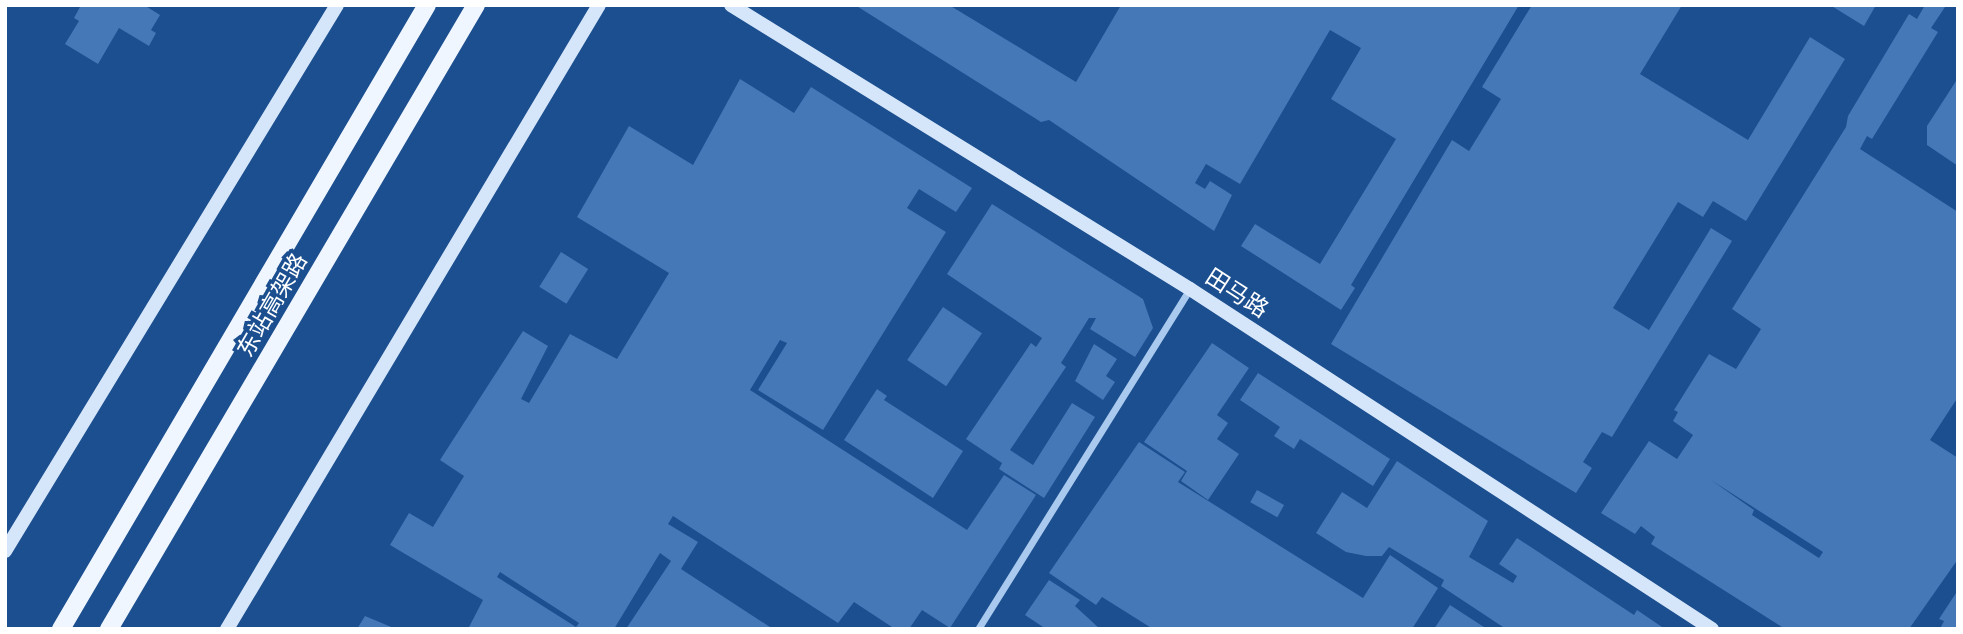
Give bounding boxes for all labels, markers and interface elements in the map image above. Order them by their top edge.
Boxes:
street label: 东站高架路 [231,248,313,362]
street label: 田马路 [1201,263,1273,323]

